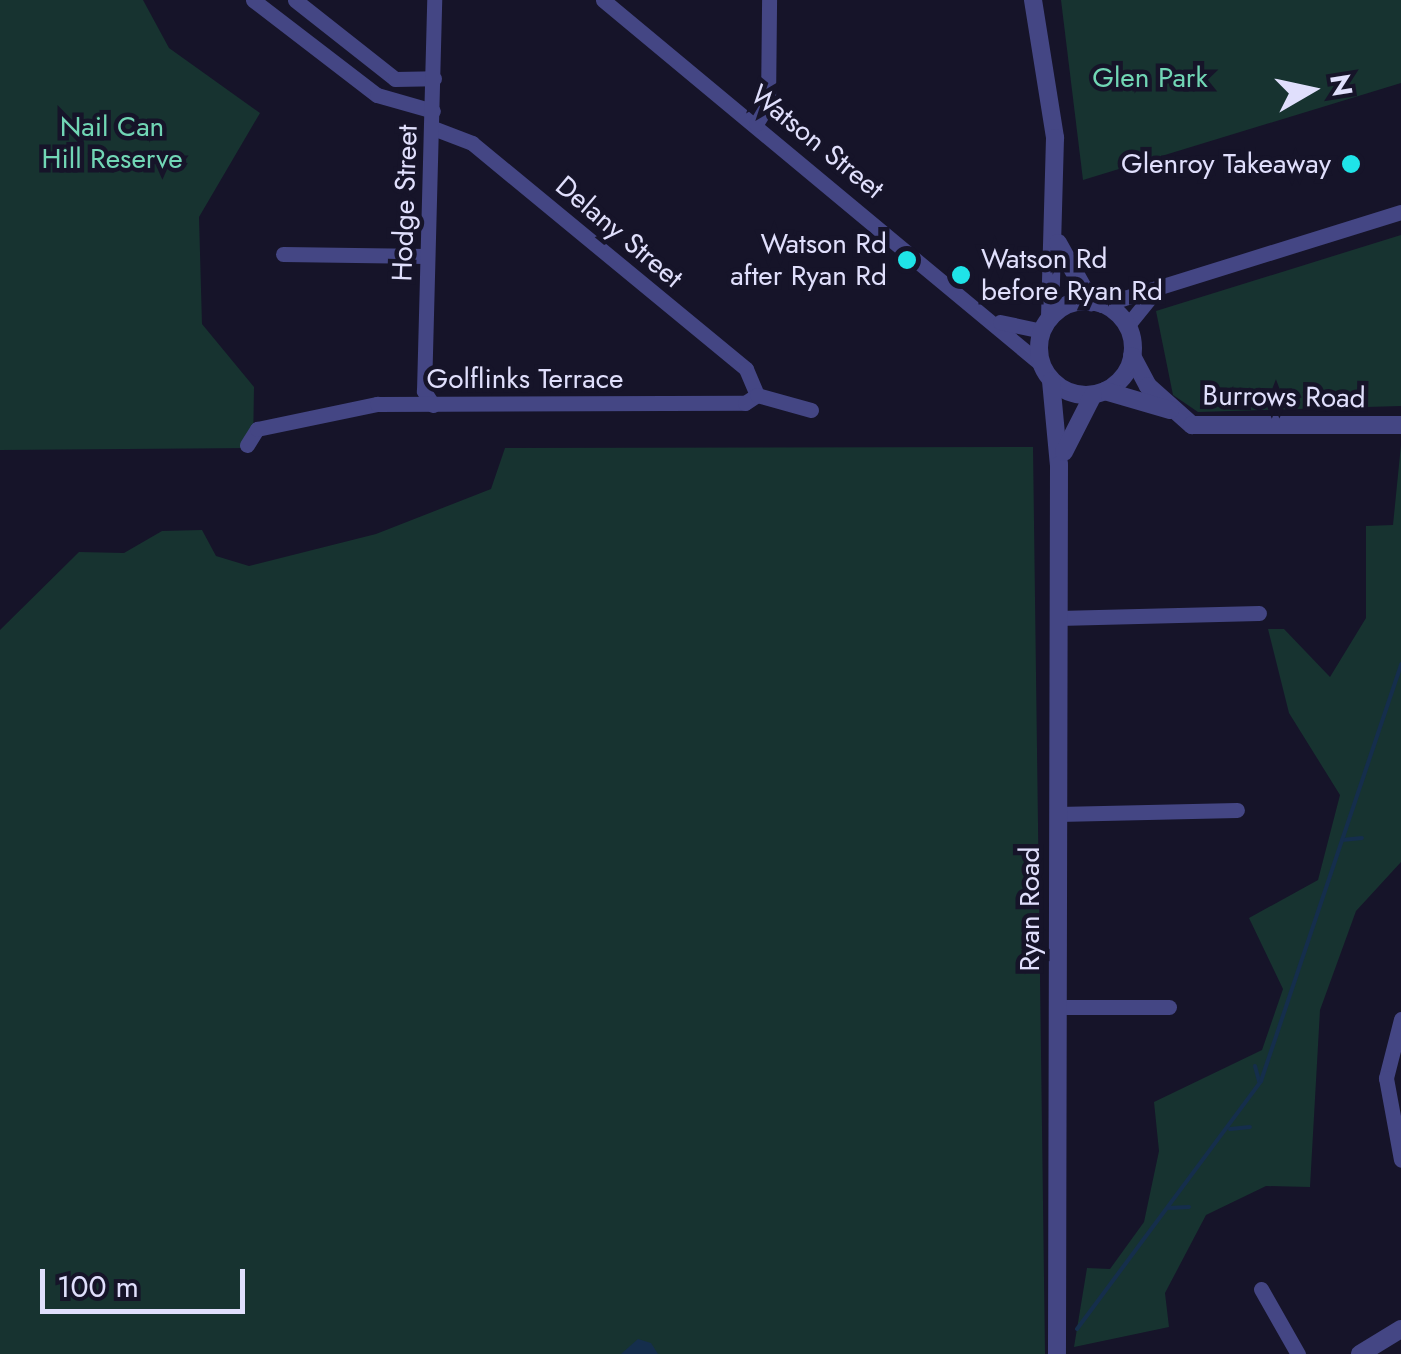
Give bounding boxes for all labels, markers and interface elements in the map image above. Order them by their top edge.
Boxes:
north arrow [1261,40,1361,140]
park label: Glen Park [1092,61,1208,95]
text: N [1319,71,1363,99]
street label: Watson Street [744,78,890,206]
park label: Nail Can Hill Reserve [41,110,183,176]
street label: Hodge Street [385,124,425,282]
place label: Glenroy Takeaway [1121,147,1331,181]
marker: Glenroy Takeaway [1340,153,1362,175]
street label: Delany Street [549,169,689,295]
place label: Watson Rd after Ryan Rd [730,227,887,293]
place label: Watson Rd before Ryan Rd [981,242,1163,308]
marker: Watson Rd after Ryan Rd [896,249,918,271]
marker: Watson Rd before Ryan Rd [950,264,972,286]
street label: Golflinks Terrace [427,362,623,396]
street label: Burrows Road [1202,379,1366,415]
street label: Ryan Road [1013,847,1047,971]
scale bar [45,1249,250,1311]
text: 100 m [57,1265,139,1308]

